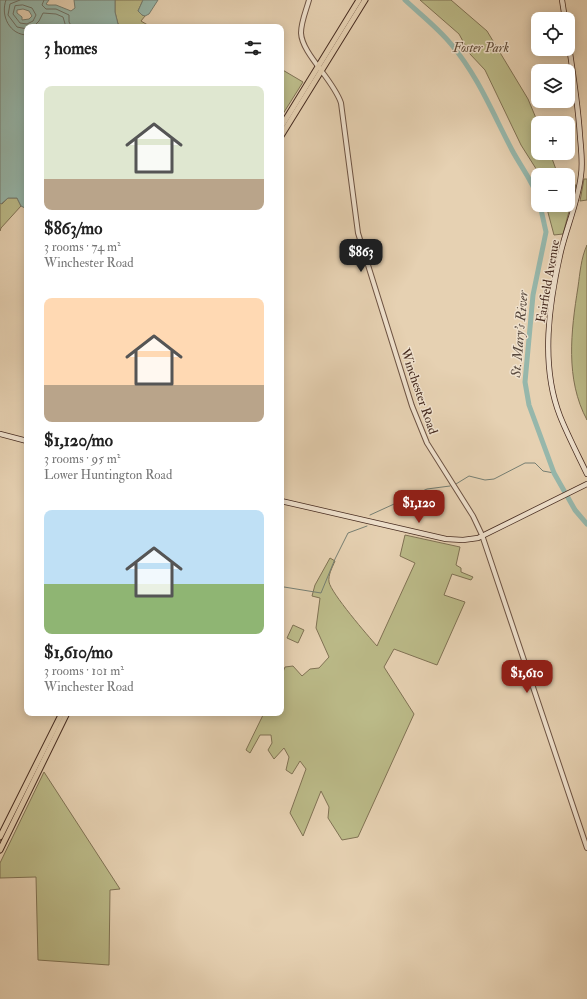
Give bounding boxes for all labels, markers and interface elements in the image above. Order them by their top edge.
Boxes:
map controls [531,12,575,212]
button: locate [531,12,575,56]
icon: filters [242,37,264,59]
text: 3 homes [44,38,97,59]
park label: Foster Park [452,40,509,56]
button: layers [531,64,575,108]
icon: home [118,112,190,184]
button: + [531,116,575,160]
button: − [531,168,575,212]
text: $863/mo [44,218,102,239]
street label: Fairfield Avenue [533,238,563,324]
text: 3 rooms · 74 m² [44,239,121,255]
pin: $863 [337,239,385,273]
text: $863 [348,244,374,260]
text: Winchester Road [44,255,134,271]
water label: St. Mary's River [507,289,532,379]
icon: home [118,324,190,396]
street label: Winchester Road [397,345,441,437]
text: $1,120/mo [44,430,113,451]
text: 3 rooms · 95 m² [44,451,120,467]
text: Lower Huntington Road [44,467,172,483]
pin: $1,120 [386,490,452,524]
text: $1,120 [403,495,435,511]
icon: home [118,536,190,608]
text: $1,610/mo [44,642,113,663]
pin: $1,610 [494,660,560,694]
text: 3 rooms · 101 m² [44,663,124,679]
text: $1,610 [511,665,543,681]
text: Winchester Road [44,679,134,695]

